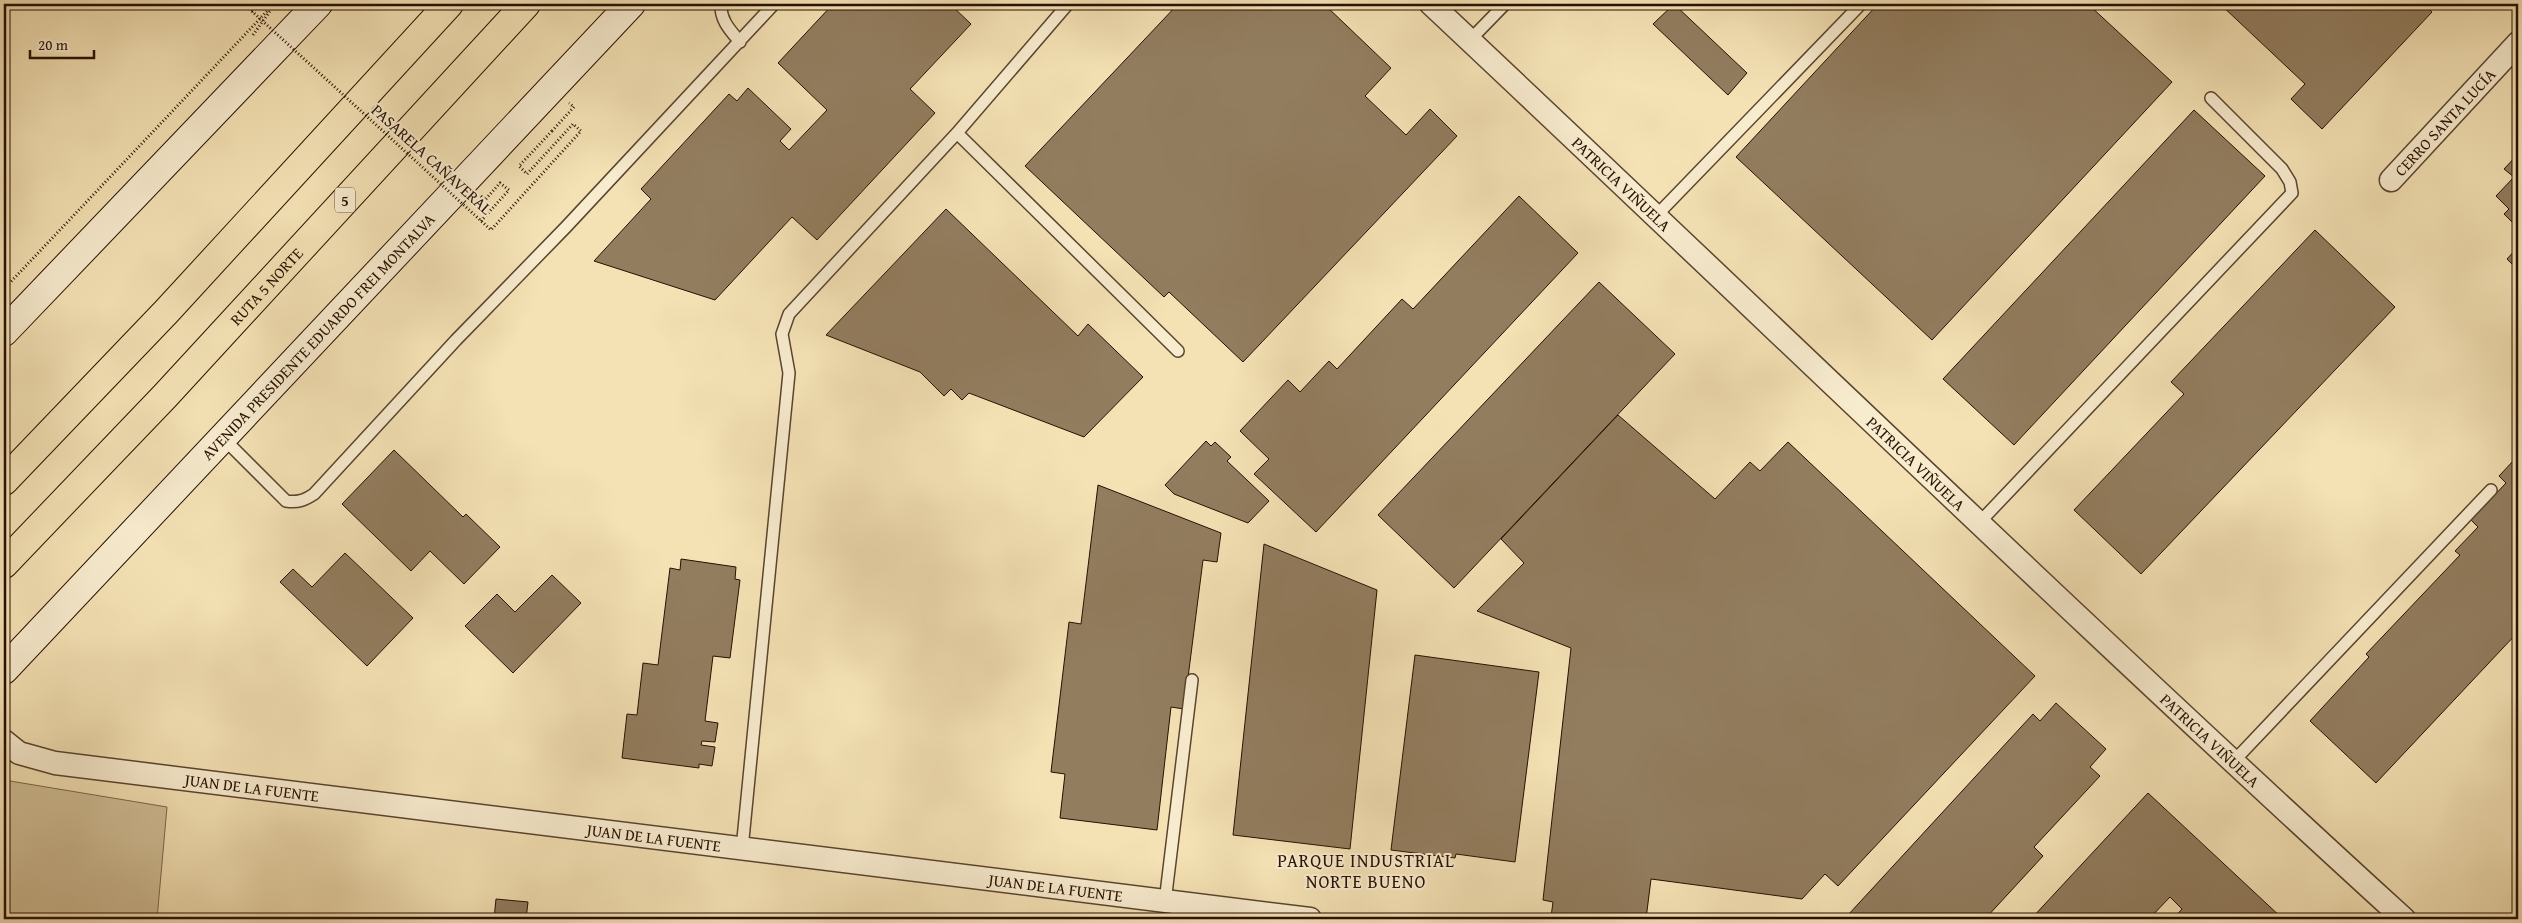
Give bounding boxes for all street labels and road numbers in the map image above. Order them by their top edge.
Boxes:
street label: CERRO SANTA LUCÍA [2389,63,2501,181]
street label: PASARELA CAÑAVERAL [366,98,498,220]
street label: PATRICIA VIÑUELA [1567,131,1677,237]
road number: 5 [335,188,355,212]
street label: AVENIDA PRESIDENTE EDUARDO FREI MONTALVA [196,207,441,465]
street label: RUTA 5 NORTE [224,242,308,330]
street label: PATRICIA VIÑUELA [1861,410,1971,516]
street label: PATRICIA VIÑUELA [2155,688,2266,793]
street label: JUAN DE LA FUENTE [182,767,320,808]
street label: JUAN DE LA FUENTE [583,817,722,858]
street label: JUAN DE LA FUENTE [985,867,1124,908]

